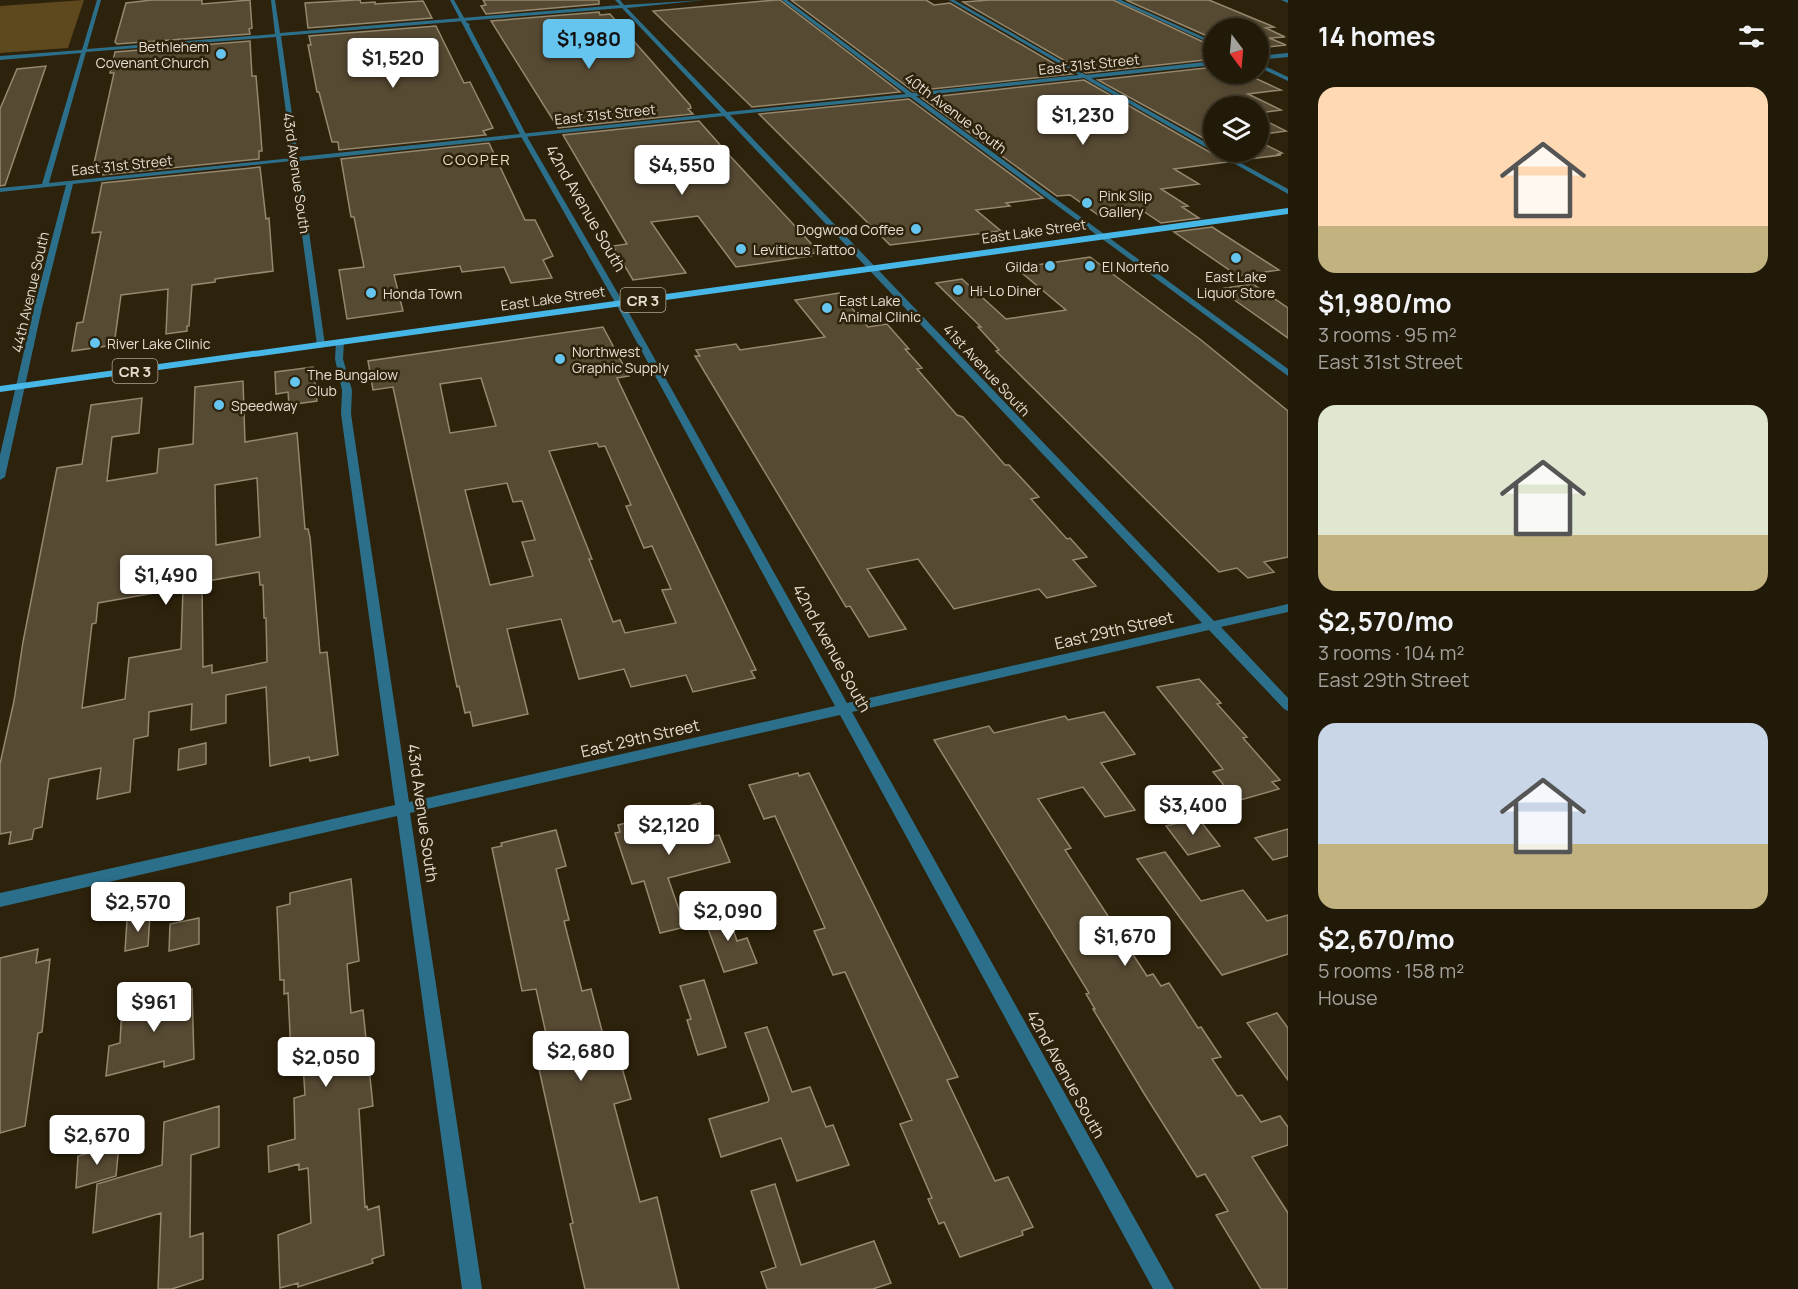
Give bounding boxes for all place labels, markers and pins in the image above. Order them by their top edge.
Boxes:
pin: $1,980 [540,19,638,70]
place label: Bethlehem Covenant Church [96,37,209,72]
pin: $1,520 [344,38,442,89]
marker: Bethlehem Covenant Church [214,47,228,61]
pin: $1,230 [1034,95,1132,146]
pin: $4,550 [633,145,731,196]
place label: Pink Slip Gallery [1099,186,1152,221]
marker: Pink Slip Gallery [1080,196,1094,210]
place label: Dogwood Coffee [796,220,904,239]
marker: Dogwood Coffee [909,222,923,236]
place label: Leviticus Tattoo [753,240,856,259]
marker: Leviticus Tattoo [734,242,748,256]
marker: East Lake Liquor Store [1229,251,1243,265]
place label: Gilda [1006,257,1038,276]
place label: El Norteño [1102,257,1169,276]
marker: Gilda [1043,259,1057,273]
marker: El Norteño [1083,259,1097,273]
place label: East Lake Liquor Store [1197,267,1275,302]
place label: Hi-Lo Diner [970,281,1041,300]
marker: Hi-Lo Diner [951,283,965,297]
place label: Honda Town [383,284,462,303]
marker: Honda Town [364,286,378,300]
place label: East Lake Animal Clinic [839,291,921,326]
marker: East Lake Animal Clinic [820,301,834,315]
place label: River Lake Clinic [107,334,211,353]
marker: River Lake Clinic [88,336,102,350]
place label: Northwest Graphic Supply [572,342,670,377]
marker: Northwest Graphic Supply [553,352,567,366]
place label: The Bungalow Club [307,365,398,400]
marker: The Bungalow Club [288,375,302,389]
place label: Speedway [231,396,298,415]
marker: Speedway [212,398,226,412]
pin: $1,490 [117,555,215,606]
pin: $3,400 [1144,785,1242,836]
pin: $2,120 [620,805,718,856]
pin: $2,570 [89,882,187,933]
pin: $2,090 [679,891,777,942]
pin: $1,670 [1076,916,1174,967]
pin: $961 [118,982,190,1033]
pin: $2,680 [532,1031,630,1082]
pin: $2,050 [277,1037,375,1088]
pin: $2,670 [48,1115,146,1166]

